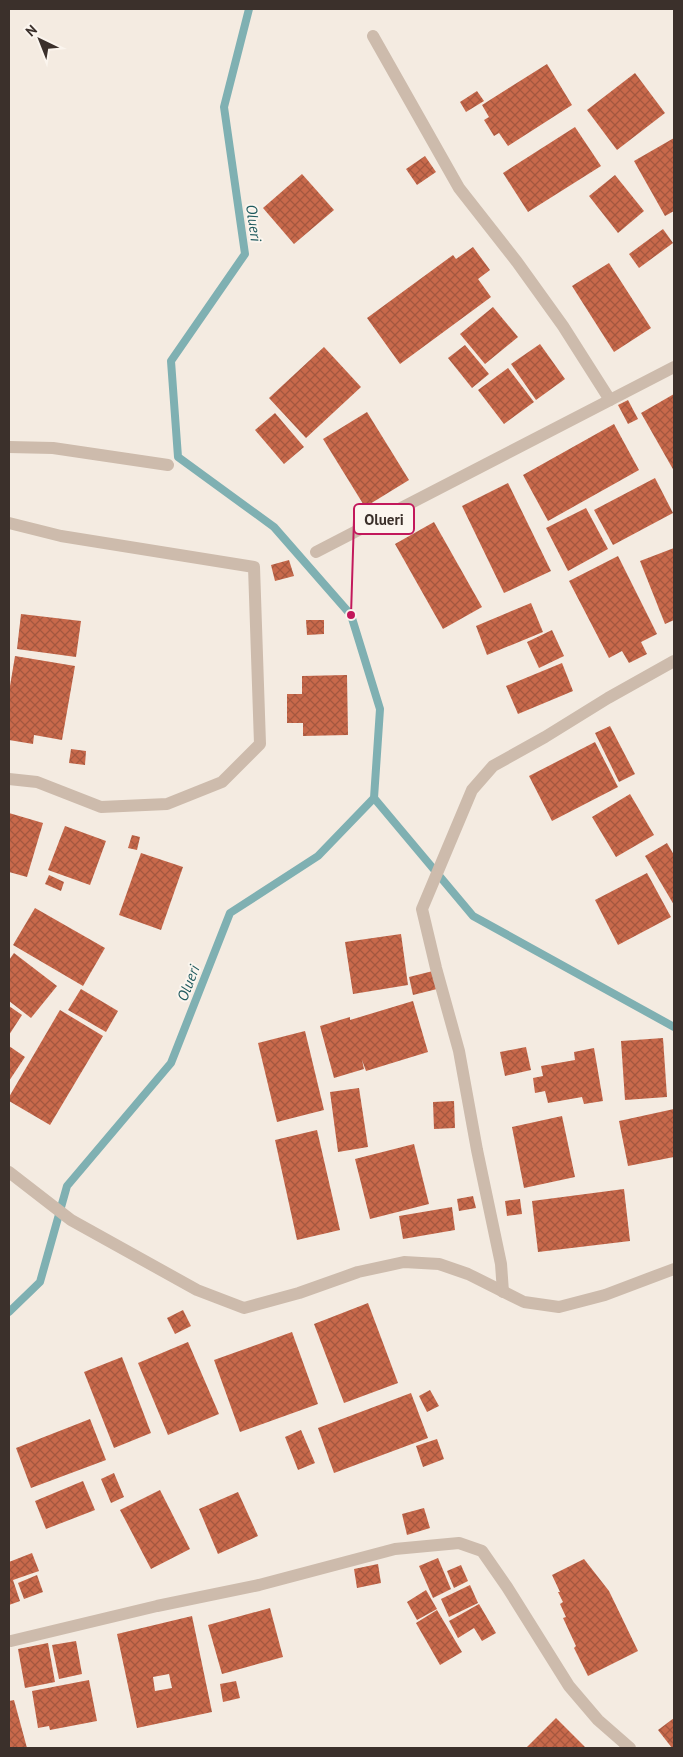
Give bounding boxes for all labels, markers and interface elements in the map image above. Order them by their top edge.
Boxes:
north arrow [15,15,65,65]
text: N [22,21,41,40]
water label: Olueri [242,203,266,244]
callout: Olueri [354,504,414,534]
text: Olueri [364,510,404,529]
water label: Olueri [172,961,204,1004]

